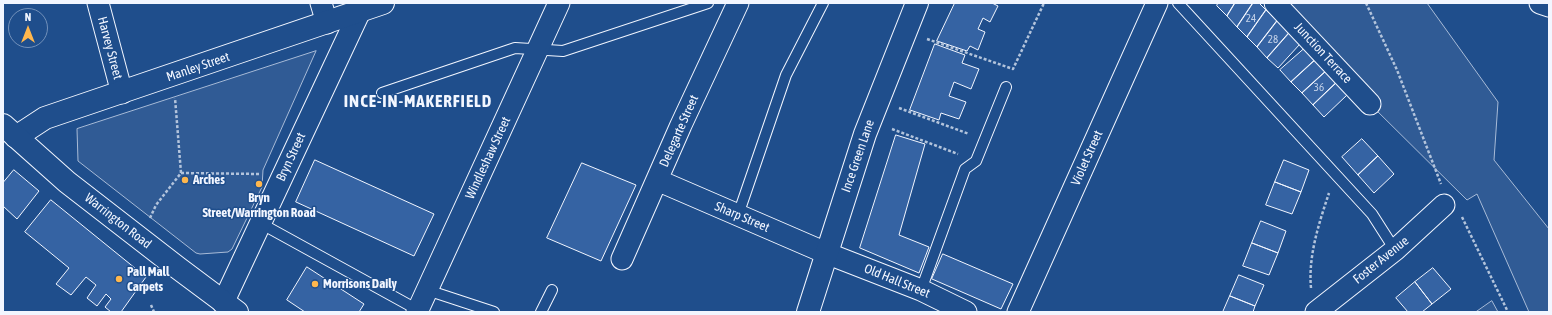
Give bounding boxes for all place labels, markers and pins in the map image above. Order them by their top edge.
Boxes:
place label: Arches [193,172,225,188]
marker: Arches [180,175,190,185]
marker: Bryn Street/Warrington Road [254,179,264,189]
place label: Bryn Street/Warrington Road [202,190,316,221]
place label: Pall Mall Carpets [127,264,169,295]
marker: Pall Mall Carpets [114,274,124,284]
place label: Morrisons Daily [323,276,397,292]
marker: Morrisons Daily [310,279,320,289]

